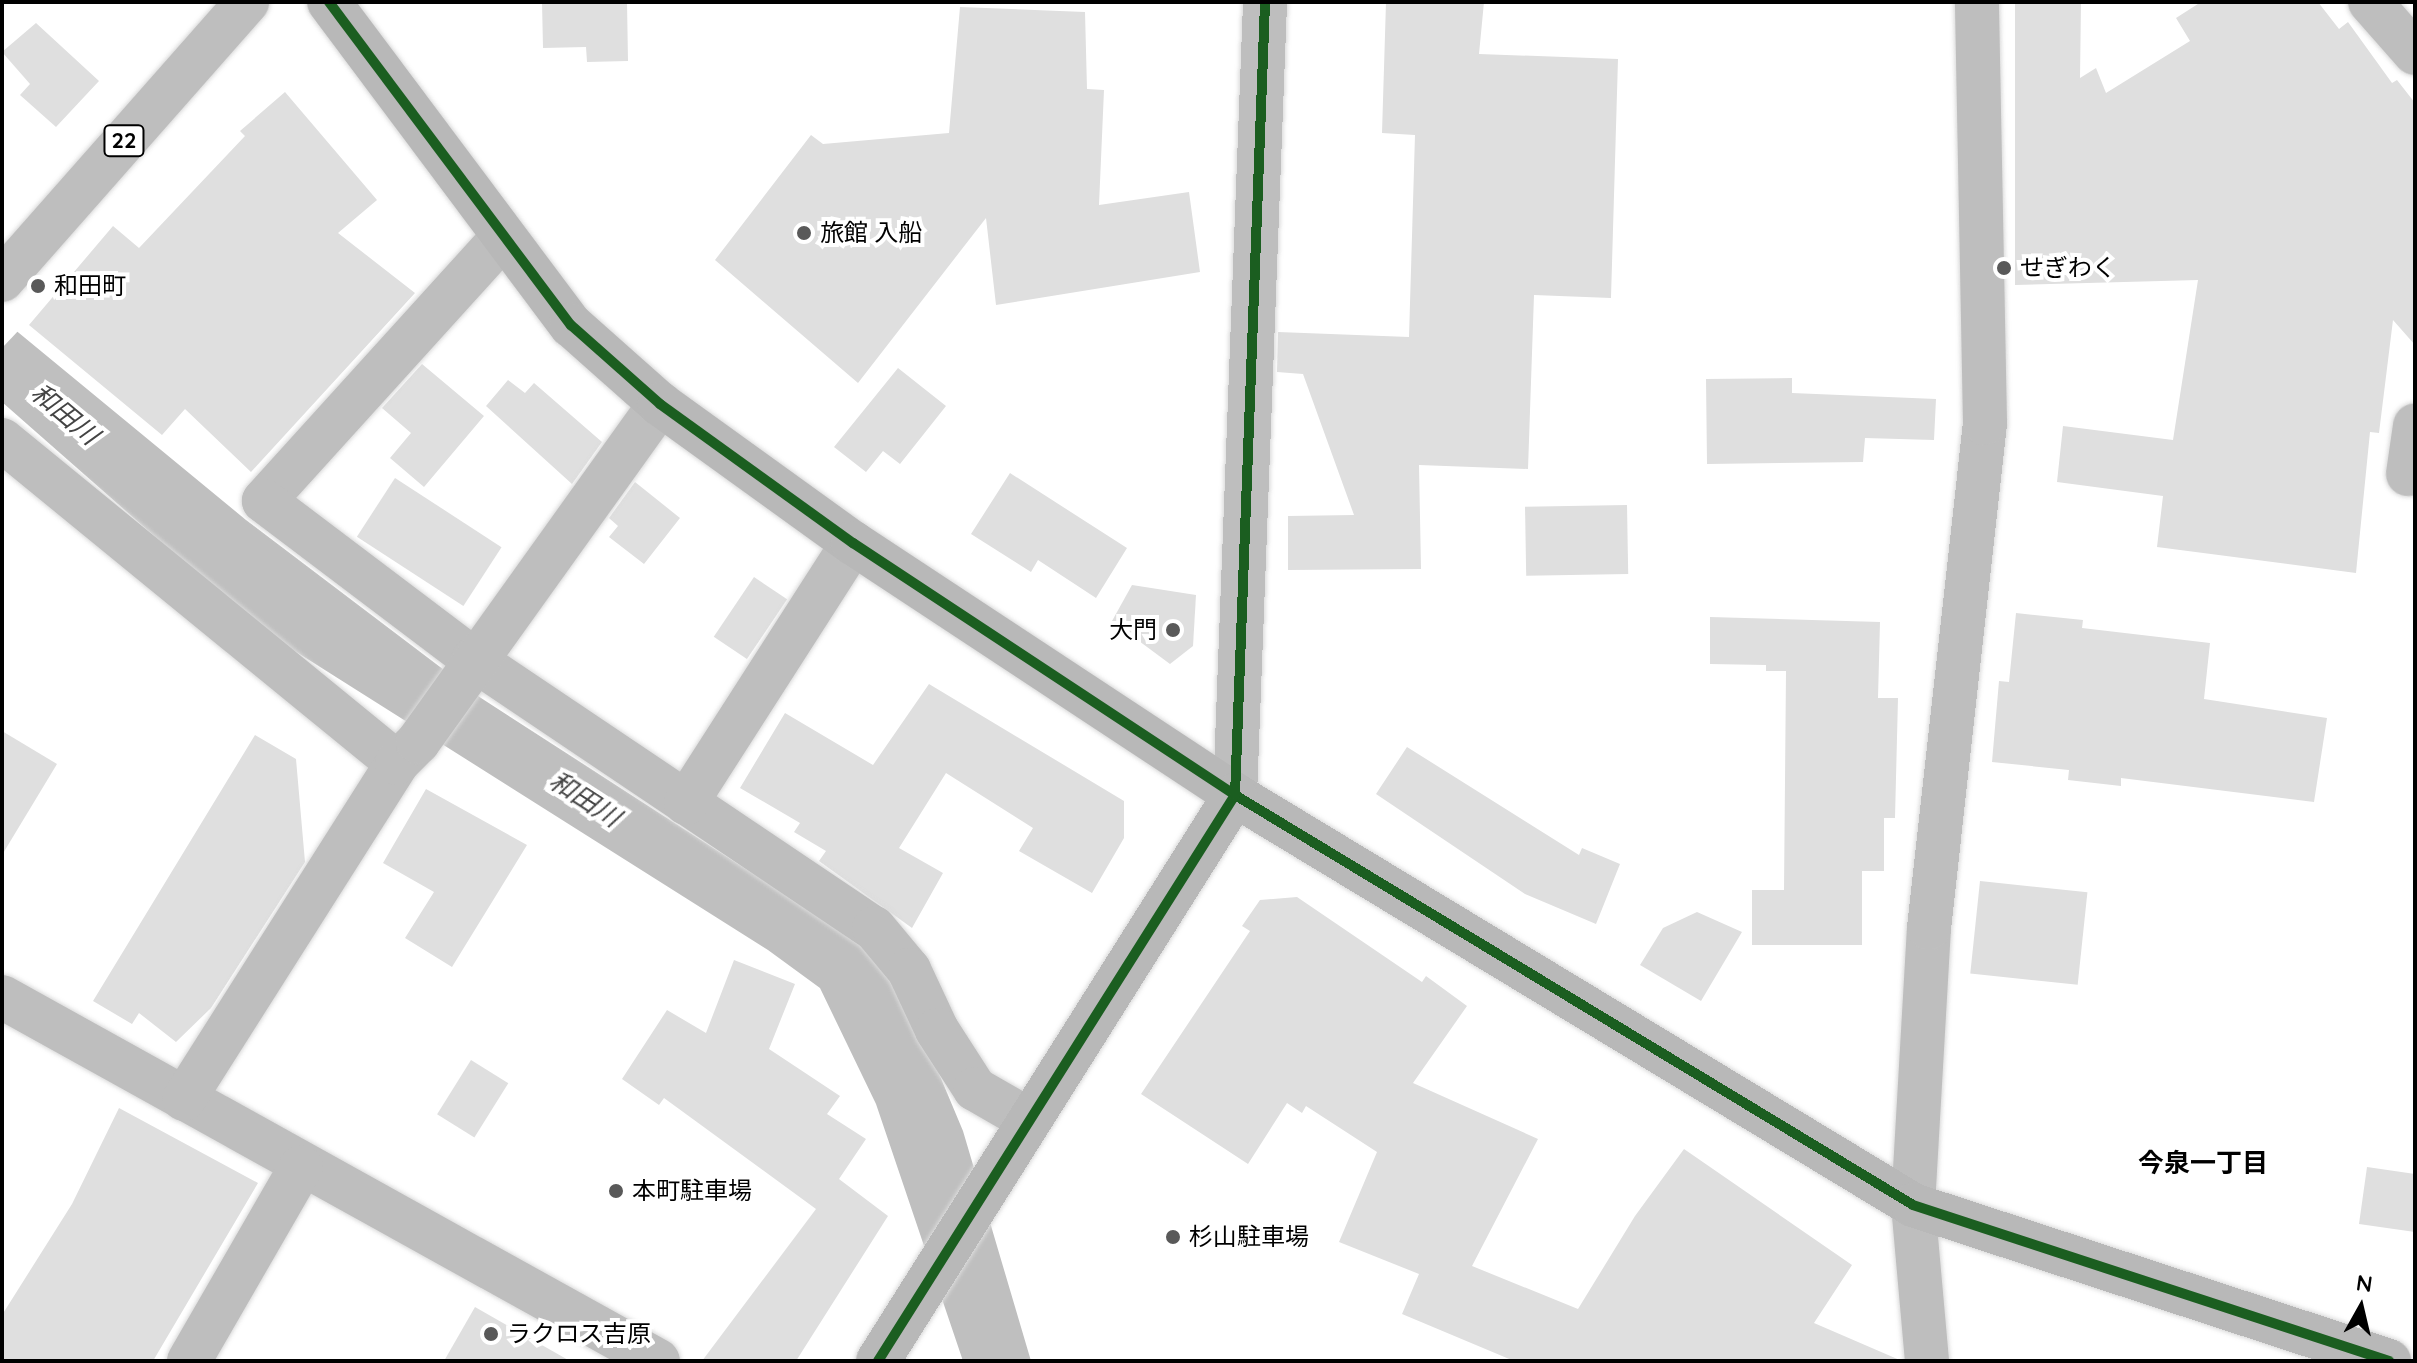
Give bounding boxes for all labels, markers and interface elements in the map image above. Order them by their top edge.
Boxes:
road number: 22 [102,123,146,159]
place label: 旅館 入船 [820,219,923,247]
marker: 旅館 入船 [795,224,813,242]
place label: せぎわく [2020,254,2116,282]
marker: せぎわく [1995,259,2013,277]
place label: 和田町 [54,272,126,300]
marker: 和田町 [29,277,47,295]
water label: 和田川 [25,377,105,451]
place label: 大門 [1109,616,1157,644]
marker: 大門 [1164,621,1182,639]
water label: 和田川 [544,765,626,833]
district label: 今泉一丁目 [2138,1147,2268,1179]
place label: 本町駐車場 [632,1177,752,1205]
marker: 本町駐車場 [607,1182,625,1200]
place label: 杉山駐車場 [1189,1223,1309,1251]
marker: 杉山駐車場 [1164,1228,1182,1246]
north arrow [2321,1267,2401,1347]
text: N [2354,1268,2374,1298]
place label: ラクロス吉原 [507,1320,651,1348]
marker: ラクロス吉原 [482,1325,500,1343]

